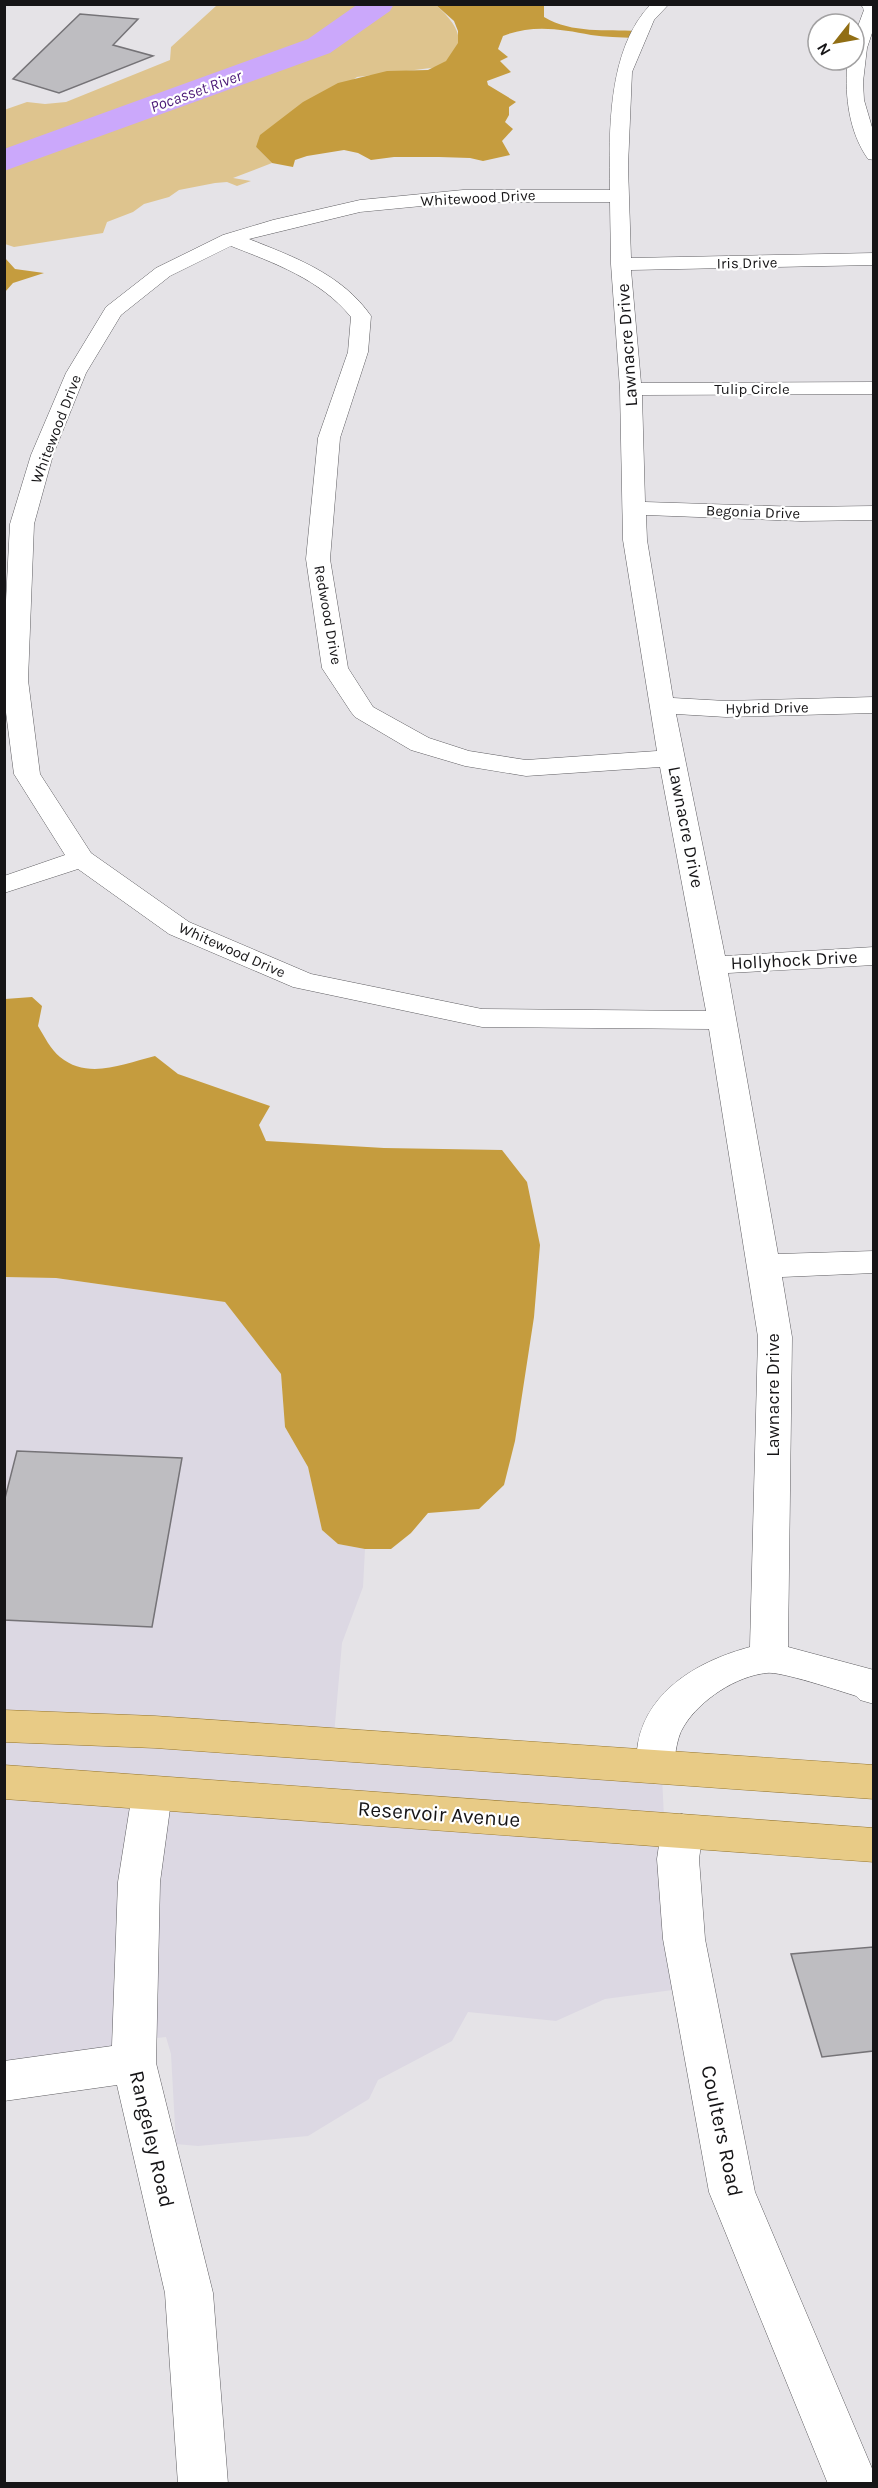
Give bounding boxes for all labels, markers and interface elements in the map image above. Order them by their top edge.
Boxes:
north arrow [806,12,866,72]
text: N [812,40,835,59]
water label: Pocasset River [148,65,245,116]
street label: Whitewood Drive [420,186,536,210]
street label: Iris Drive [717,253,777,273]
street label: Lawnacre Drive [612,283,642,407]
street label: Whitewood Drive [27,372,85,486]
street label: Tulip Circle [714,380,790,398]
street label: Begonia Drive [706,501,800,523]
street label: Redwood Drive [310,564,346,666]
street label: Hybrid Drive [725,698,809,718]
street label: Lawnacre Drive [663,764,709,890]
street label: Whitewood Drive [176,918,288,982]
street label: Hollyhock Drive [730,946,858,974]
street label: Lawnacre Drive [762,1333,784,1457]
street label: Reservoir Avenue [357,1796,521,1832]
street label: Coulters Road [696,2063,748,2199]
street label: Rangeley Road [125,2068,179,2210]

